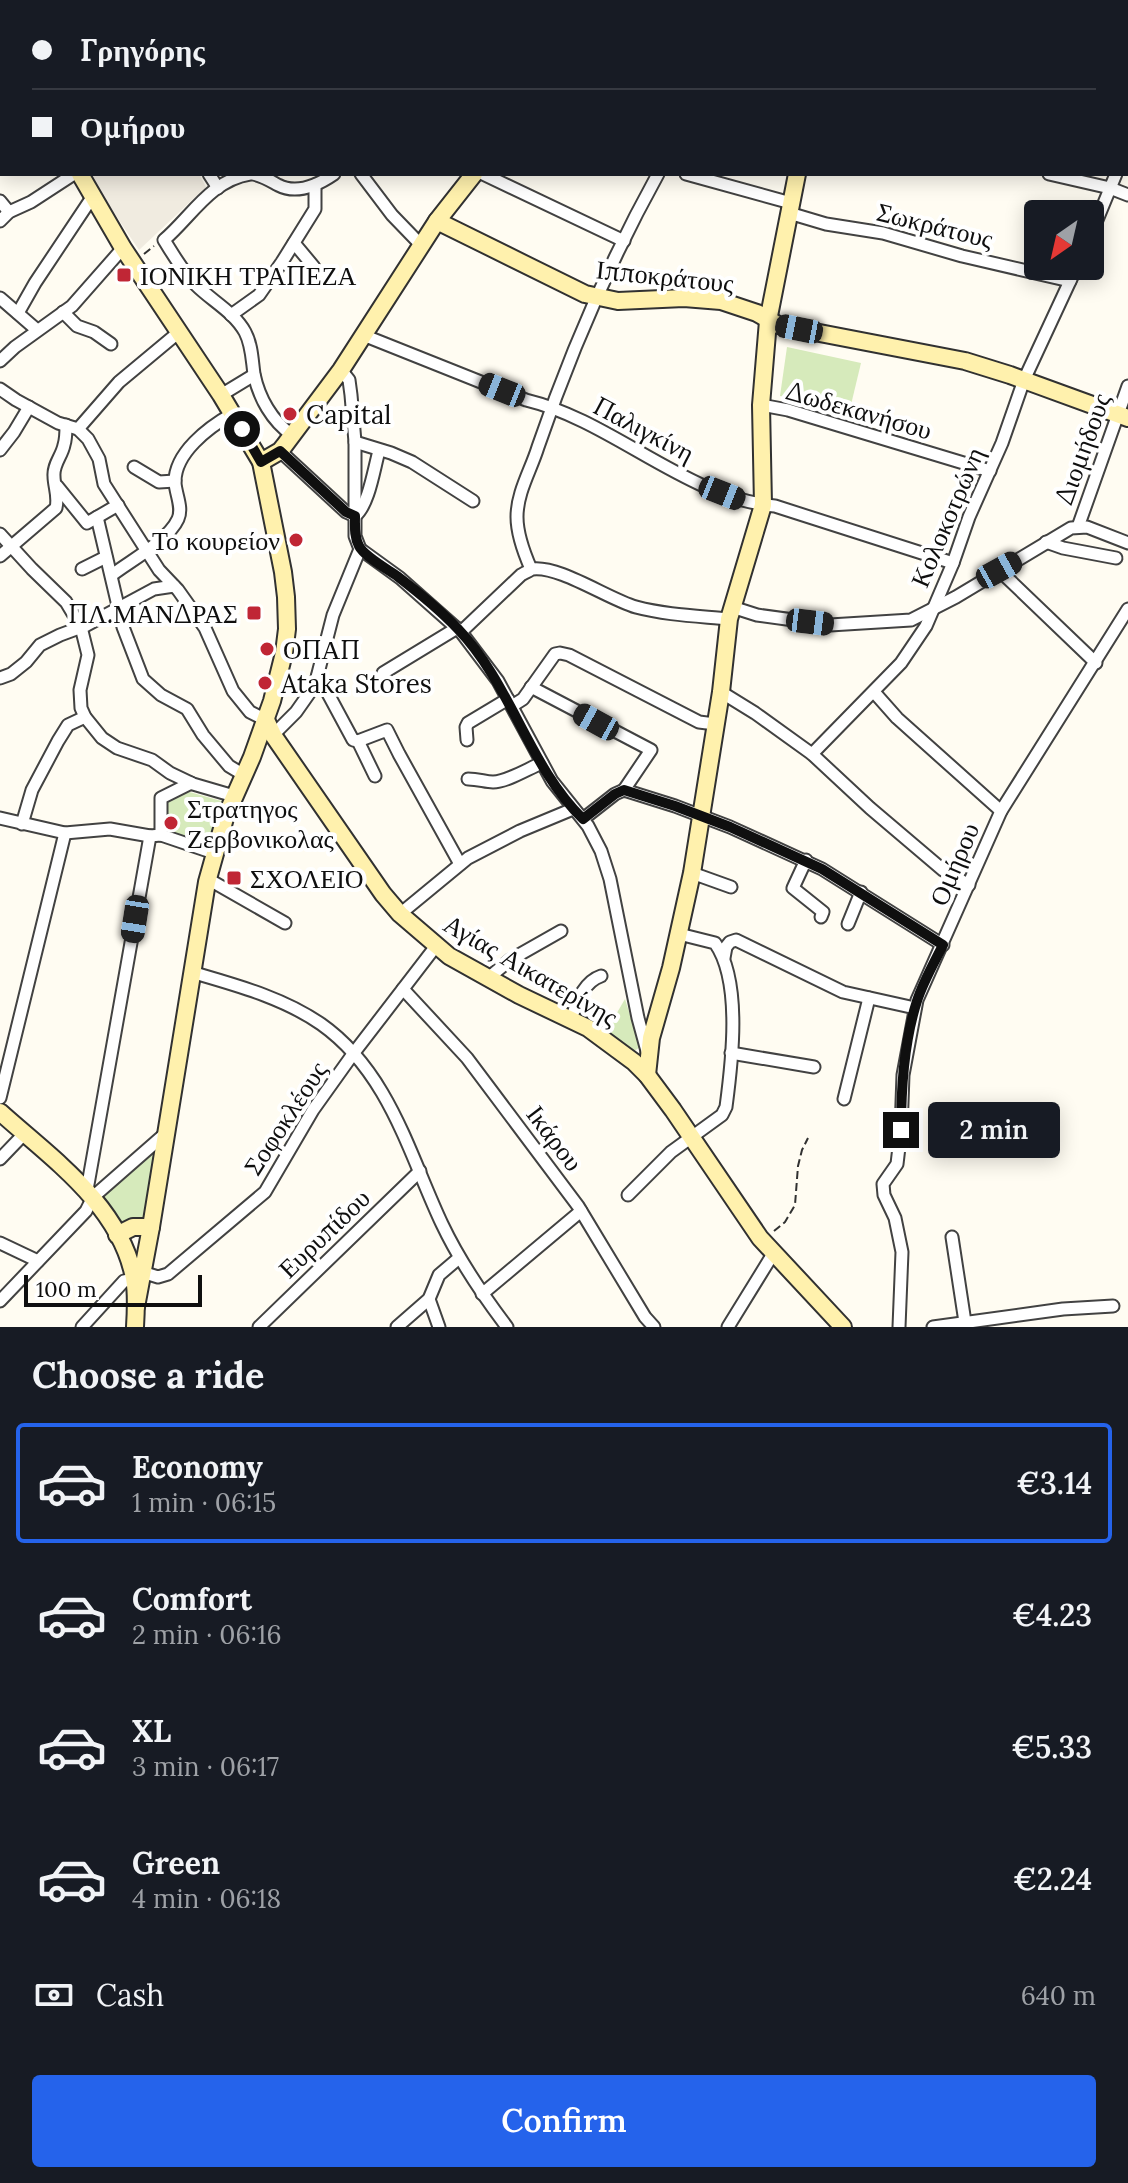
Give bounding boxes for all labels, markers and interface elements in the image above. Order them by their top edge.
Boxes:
text: Γρηγόρης [80,31,205,69]
text: Ομήρου [80,108,185,146]
street label: Σωκράτους [873,195,997,256]
north arrow [1024,200,1104,280]
map controls [1024,200,1104,280]
street label: Ιπποκράτους [595,252,736,300]
place label: ΙΟΝΙΚΗ ΤΡΑΠΕΖΑ [140,259,357,292]
marker: ΙΟΝΙΚΗ ΤΡΑΠΕΖΑ [115,266,133,284]
car [773,313,825,345]
car [475,370,529,410]
street label: Δωδεκανήσου [782,373,936,447]
street label: Διομήδους [1047,388,1118,509]
street label: Παλιγκίνη [588,389,700,469]
place label: Capital [306,398,391,431]
marker: Capital [281,405,299,423]
route start [224,411,260,447]
street label: Κολοκοτρώνη [903,442,991,592]
car [695,473,749,513]
place label: Το κουρείον [152,524,280,557]
marker: Το κουρείον [287,531,305,549]
car [972,548,1026,592]
place label: ΠΛ.ΜΑΝΔΡΑΣ [68,597,238,630]
marker: ΠΛ.ΜΑΝΔΡΑΣ [245,604,263,622]
car [785,607,835,637]
place label: ΟΠΑΠ [283,633,360,666]
marker: ΟΠΑΠ [258,640,276,658]
place label: Ataka Stores [280,667,432,700]
marker: Ataka Stores [256,674,274,692]
car [569,700,623,744]
place label: Στρατηγος Ζερβονικολας [187,792,335,855]
marker: Στρατηγος Ζερβονικολας [162,814,180,832]
street label: Ομήρου [922,817,986,911]
place label: ΣΧΟΛΕΙΟ [250,862,364,895]
marker: ΣΧΟΛΕΙΟ [225,869,243,887]
car [119,893,151,945]
street label: Αγίας Αικατερίνης [438,907,625,1034]
street label: Σοφοκλέους [236,1054,334,1181]
street label: Ικάρου [520,1099,590,1177]
callout: 2 min [929,1102,1061,1158]
route end [883,1112,919,1148]
text: 2 min [960,1113,1028,1146]
street label: Ευρυπίδου [271,1181,377,1285]
scale bar [24,1271,202,1307]
text: 100 m [36,1275,97,1303]
text: Choose a ride [32,1352,264,1398]
icon: car [36,1447,108,1519]
text: Economy [132,1448,263,1486]
text: €3.14 [1016,1464,1092,1502]
text: 1 min · 06:15 [132,1486,276,1519]
icon: car [36,1579,108,1651]
text: Comfort [132,1580,252,1618]
text: €4.23 [1012,1596,1092,1634]
text: 2 min · 06:16 [132,1618,281,1651]
icon: car [36,1711,108,1783]
text: XL [132,1712,171,1750]
text: €5.33 [1011,1728,1092,1766]
text: 3 min · 06:17 [132,1750,279,1783]
icon: car [36,1843,108,1915]
text: Green [132,1844,220,1882]
text: €2.24 [1013,1860,1092,1898]
text: 4 min · 06:18 [132,1882,281,1915]
icon: cash [32,1973,76,2017]
text: Cash [96,1976,164,2014]
text: 640 m [1021,1979,1096,2012]
button: Confirm [32,2075,1096,2167]

